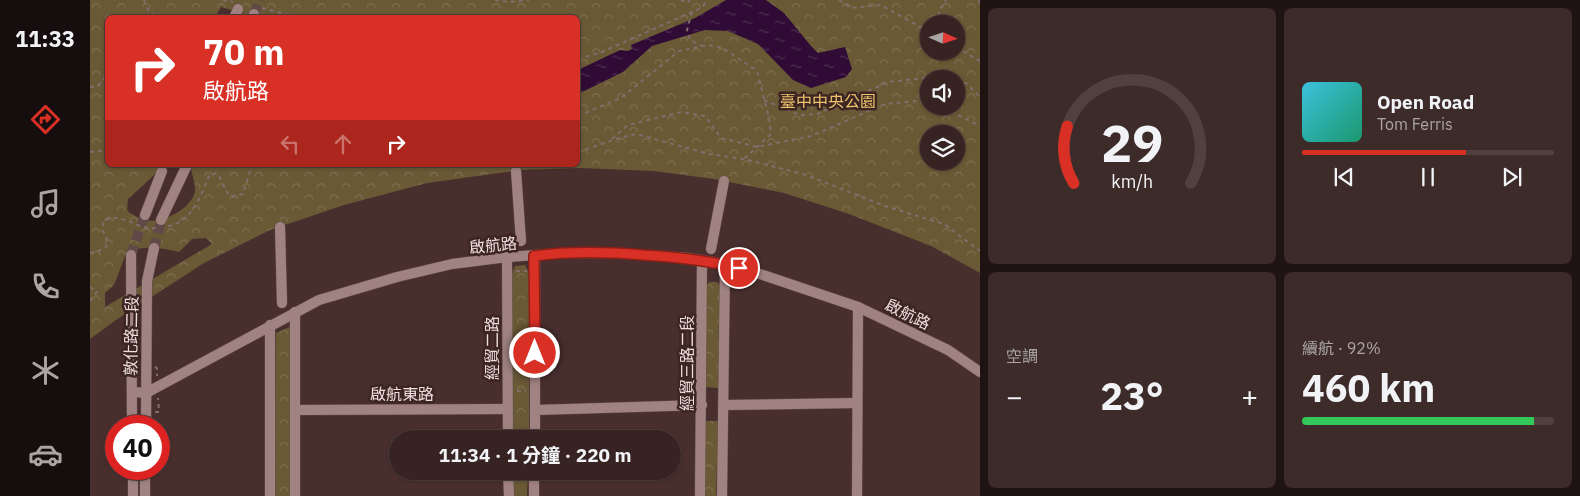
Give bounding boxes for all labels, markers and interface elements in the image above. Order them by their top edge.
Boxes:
north arrow [920,15,965,60]
map controls [920,15,965,170]
text: 11:33 [15,24,75,53]
text: 70 m [203,29,285,75]
icon: right [120,35,185,100]
button: sound [920,70,965,115]
text: 啟航路 [203,76,269,105]
text: Open Road [1377,90,1474,114]
park label: 臺中中央公園 [780,91,876,111]
icon: directions [28,102,63,137]
text: 29 [1101,109,1163,176]
text: Tom Ferris [1377,114,1453,134]
button: layers [920,125,965,170]
icon: left [276,130,304,158]
icon: ahead [329,130,357,158]
icon: right [382,130,410,158]
icon: previous [1330,163,1358,191]
icon: pause [1414,163,1442,191]
icon: next [1498,163,1526,191]
text: km/h [1111,170,1153,193]
icon: music [28,186,63,221]
street label: 啟航路 [468,233,518,257]
pin [718,247,760,289]
icon: arrive [725,254,753,282]
icon: phone [28,269,63,304]
street label: 啟航路 [882,294,934,334]
street label: 敦化路二段 [120,296,142,376]
street label: 經貿三路二段 [677,315,697,411]
street label: 經貿二路 [482,316,502,380]
position arrow [508,326,560,378]
text: 續航 · 92% [1302,338,1381,358]
text: 空調 [1006,346,1038,366]
icon: climate [28,353,63,388]
text: 460 km [1302,363,1435,412]
text: 23° [1100,371,1164,420]
text: − [1006,378,1023,415]
text: + [1241,378,1258,415]
street label: 啟航東路 [370,384,434,404]
speed limit sign: 40 [105,415,170,480]
icon: car [28,437,63,472]
text: 11:34 · 1 分鐘 · 220 m [439,443,631,467]

